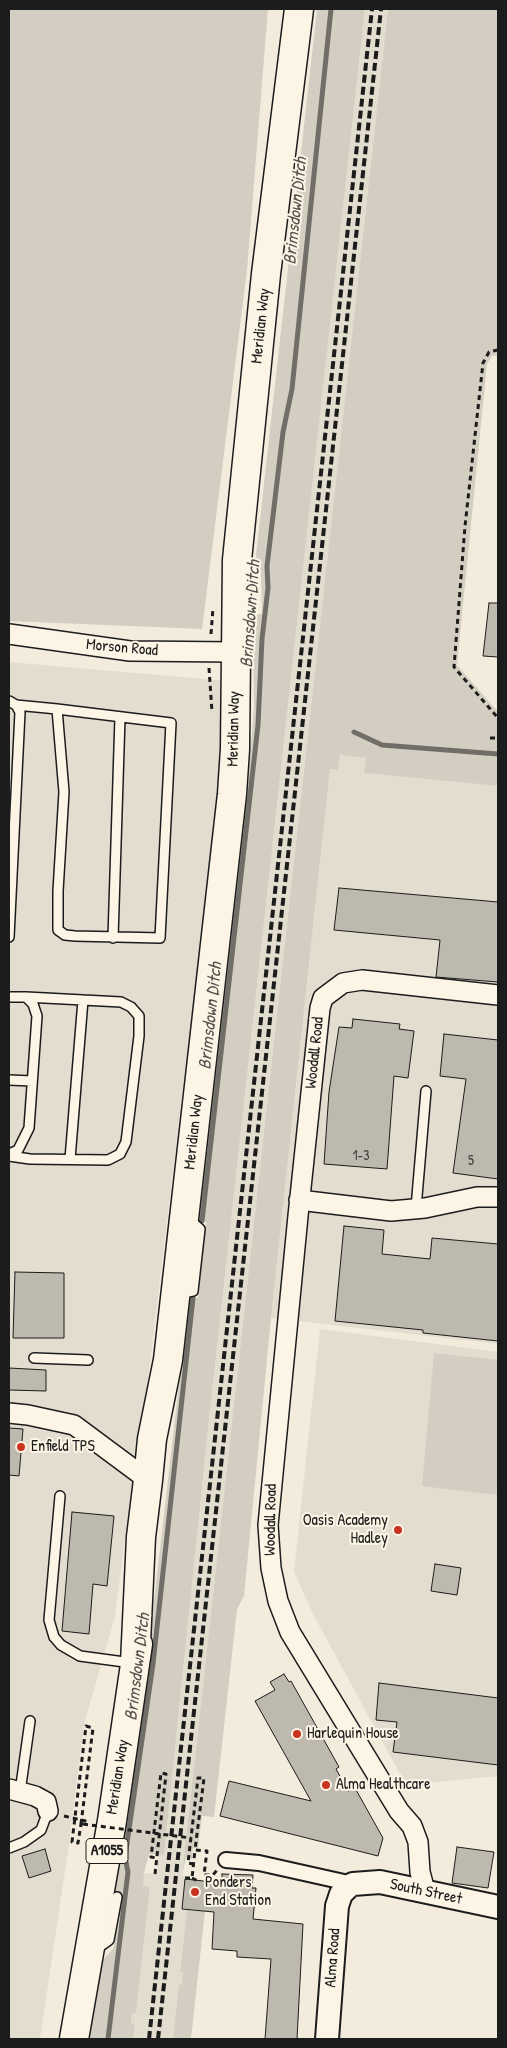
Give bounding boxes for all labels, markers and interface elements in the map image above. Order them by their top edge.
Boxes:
water label: Brimsdown Ditch [280,156,312,266]
street label: Meridian Way [248,287,274,365]
water label: Brimsdown Ditch [236,560,266,668]
street label: Morson Road [85,635,159,661]
street label: Meridian Way [224,691,244,767]
water label: Brimsdown Ditch [195,961,227,1071]
street label: Woodall Road [302,1016,328,1090]
street label: Meridian Way [181,1093,207,1171]
house number: 1-3 [352,1148,370,1164]
house number: 5 [468,1153,474,1169]
place label: Enfield TPS [31,1437,95,1457]
marker: Enfield TPS [15,1441,27,1453]
street label: Woodall Road [261,1484,281,1556]
place label: Oasis Academy Hadley [303,1511,388,1549]
marker: Oasis Academy Hadley [392,1524,404,1536]
water label: Brimsdown Ditch [121,1612,155,1722]
place label: Harlequin House [307,1724,399,1744]
marker: Harlequin House [291,1728,303,1740]
street label: Meridian Way [103,1738,133,1816]
place label: Alma Healthcare [336,1775,431,1795]
marker: Alma Healthcare [320,1779,332,1791]
road number: A1055 [86,1838,128,1864]
place label: Ponders End Station [205,1873,271,1911]
street label: South Street [388,1875,464,1909]
marker: Ponders End Station [189,1886,201,1898]
street label: Alma Road [321,1928,345,1988]

